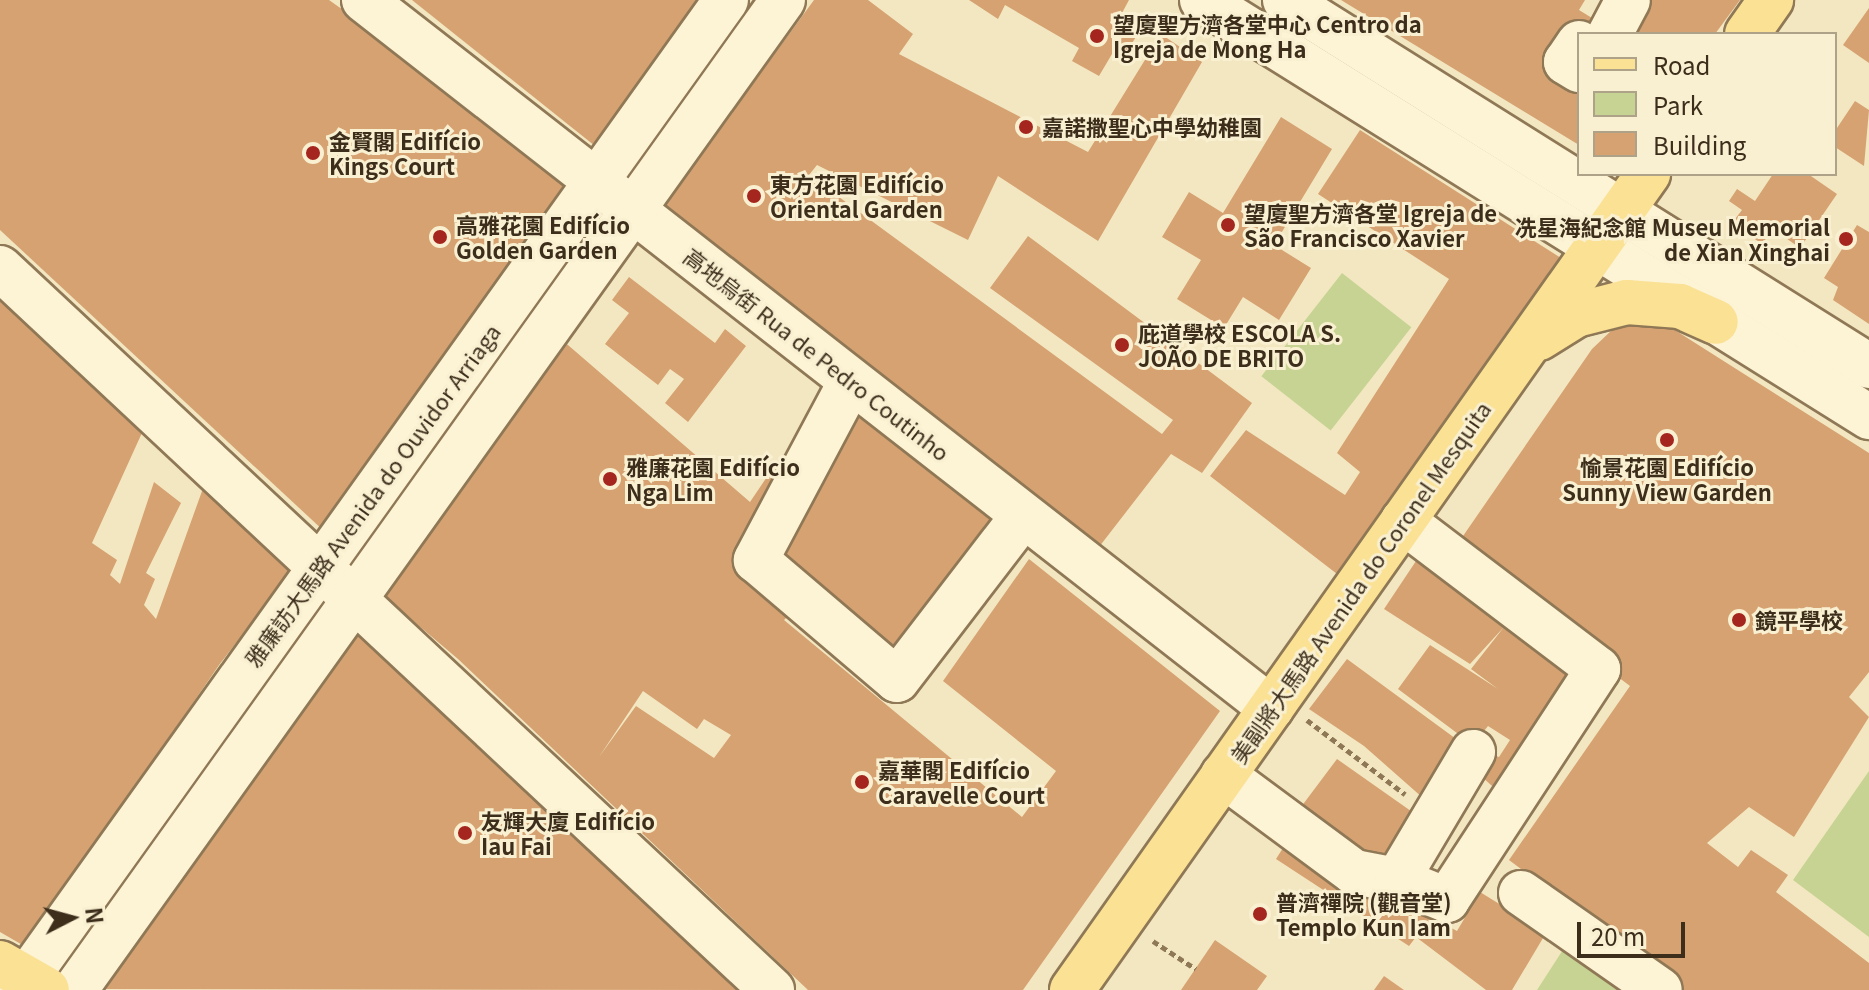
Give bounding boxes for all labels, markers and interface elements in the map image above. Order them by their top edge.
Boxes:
place label: 望廈聖方濟各堂中心 Centro da Igreja de Mong Ha [1113,10,1422,62]
marker: 望廈聖方濟各堂中心 Centro da Igreja de Mong Ha [1088,27,1106,45]
legend [1577,32,1837,176]
text: Road [1653,47,1710,82]
text: Park [1653,87,1703,122]
place label: 嘉諾撒聖心中學幼稚園 [1042,114,1262,140]
marker: 嘉諾撒聖心中學幼稚園 [1017,118,1035,136]
place label: 金賢閣 Edifício Kings Court [329,127,481,178]
text: Building [1653,127,1746,162]
marker: 金賢閣 Edifício Kings Court [304,144,322,162]
place label: 東方花園 Edifício Oriental Garden [770,170,944,222]
marker: 東方花園 Edifício Oriental Garden [745,187,763,205]
place label: 望廈聖方濟各堂 Igreja de São Francisco Xavier [1244,199,1497,250]
place label: 高雅花園 Edifício Golden Garden [456,211,630,262]
place label: 冼星海紀念館 Museu Memorial de Xian Xinghai [1515,213,1830,264]
marker: 望廈聖方濟各堂 Igreja de São Francisco Xavier [1219,216,1237,234]
marker: 高雅花園 Edifício Golden Garden [431,228,449,246]
marker: 冼星海紀念館 Museu Memorial de Xian Xinghai [1837,230,1855,248]
street label: 高地烏街 Rua de Pedro Coutinho [679,242,955,466]
street label: 雅廉訪大馬路 Avenida do Ouvidor Arriaga [239,319,505,671]
place label: 庇道學校 ESCOLA S. JOÃO DE BRITO [1138,319,1341,370]
marker: 庇道學校 ESCOLA S. JOÃO DE BRITO [1113,336,1131,354]
street label: 美副將大馬路 Avenida do Coronel Mesquita [1224,396,1496,768]
marker: 愉景花園 Edifício Sunny View Garden [1658,431,1676,449]
place label: 雅廉花園 Edifício Nga Lim [626,453,800,504]
place label: 愉景花園 Edifício Sunny View Garden [1562,453,1772,504]
marker: 雅廉花園 Edifício Nga Lim [601,470,619,488]
place label: 鏡平學校 [1755,607,1843,633]
marker: 鏡平學校 [1730,611,1748,629]
place label: 嘉華閣 Edifício Caravelle Court [878,756,1045,808]
marker: 嘉華閣 Edifício Caravelle Court [853,773,871,791]
place label: 友輝大廈 Edifício Iau Fai [481,807,655,858]
marker: 友輝大廈 Edifício Iau Fai [456,824,474,842]
north arrow [32,878,112,958]
place label: 普濟禪院 (觀音堂) Templo Kun Iam [1276,888,1452,940]
marker: 普濟禪院 (觀音堂) Templo Kun Iam [1251,905,1269,923]
text: N [79,906,113,925]
scale bar [1581,906,1689,956]
text: 20 m [1591,918,1645,953]

